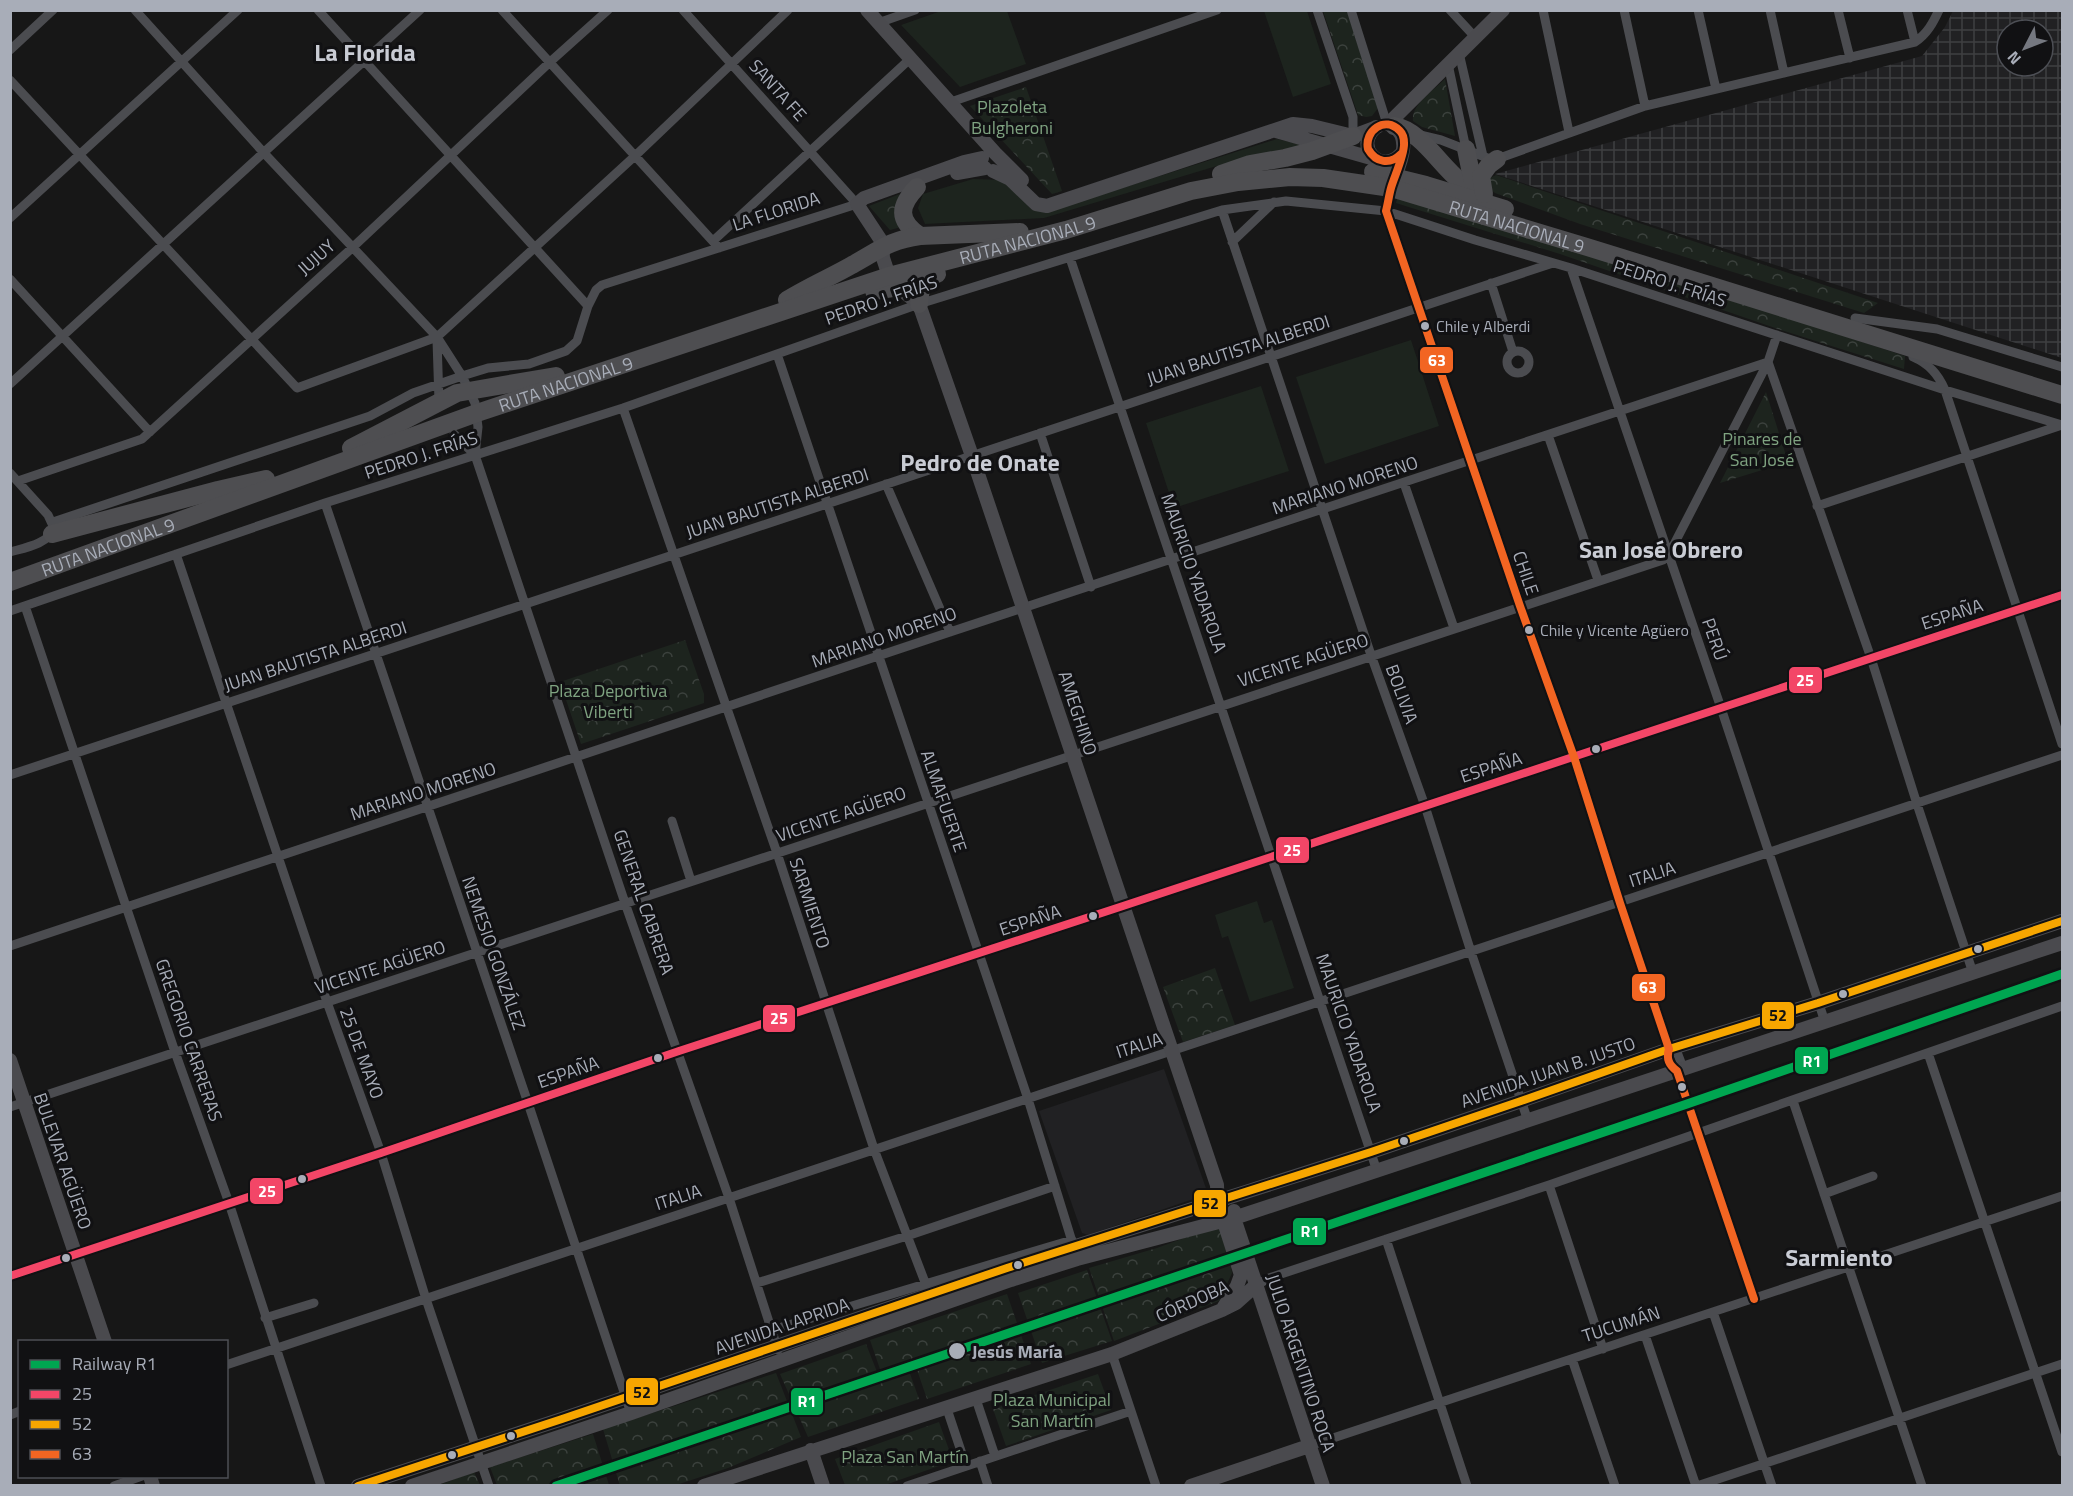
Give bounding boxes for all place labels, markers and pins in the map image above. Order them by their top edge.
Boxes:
place label: Chile y Alberdi [1436,314,1530,338]
marker: Chile y Alberdi [1419,320,1431,332]
place label: Chile y Vicente Agüero [1540,618,1689,642]
marker: Chile y Vicente Agüero [1523,624,1535,636]
unlabelled marker [1590,743,1602,755]
unlabelled marker [1087,910,1099,922]
unlabelled marker [1972,943,1984,955]
unlabelled marker [1837,988,1849,1000]
unlabelled marker [652,1052,664,1064]
unlabelled marker [1676,1081,1688,1093]
unlabelled marker [1398,1135,1410,1147]
unlabelled marker [296,1173,308,1185]
unlabelled marker [60,1252,72,1264]
unlabelled marker [1012,1259,1024,1271]
place label: Jesús María [972,1338,1063,1365]
marker: Jesús María [947,1341,967,1361]
unlabelled marker [505,1430,517,1442]
unlabelled marker [446,1449,458,1461]

